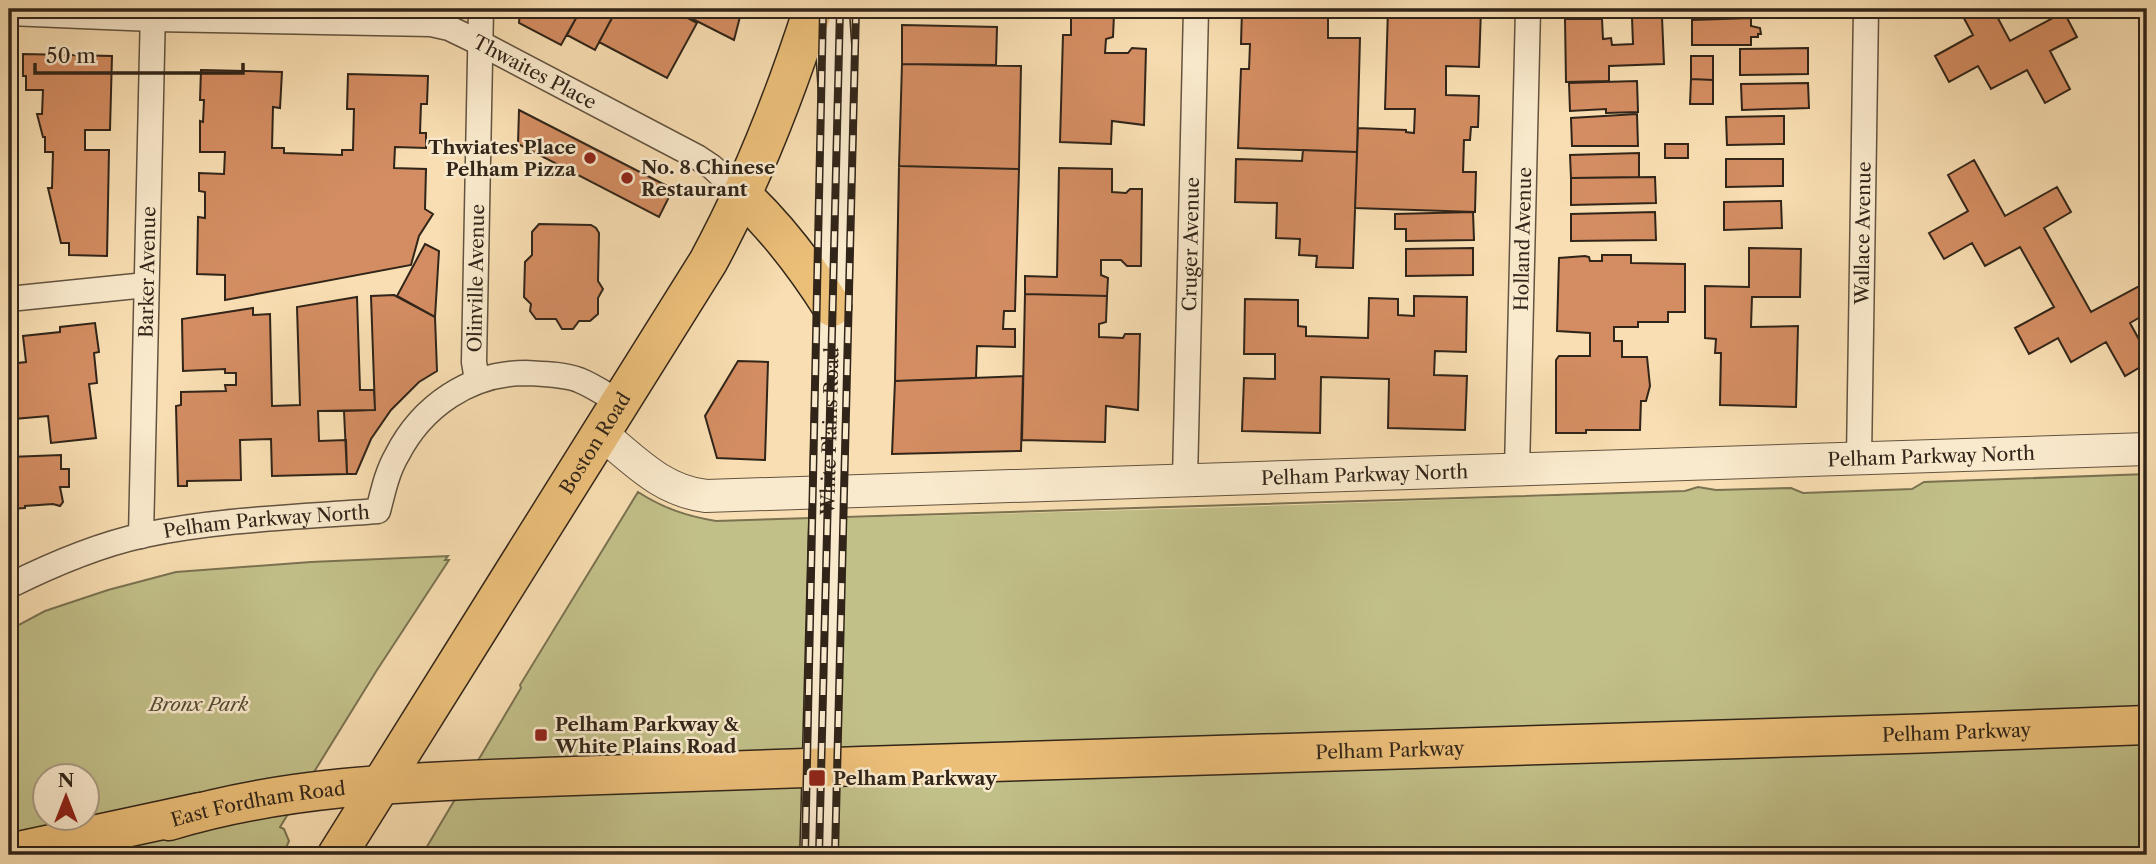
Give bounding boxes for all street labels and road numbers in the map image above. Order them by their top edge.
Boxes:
street label: Thwaites Place [469,30,601,114]
street label: Wallace Avenue [1850,161,1875,306]
street label: Holland Avenue [1509,167,1536,311]
street label: Cruger Avenue [1177,177,1204,312]
street label: Olinville Avenue [463,204,489,353]
street label: Barker Avenue [134,206,160,338]
street label: White Plains Road [816,347,843,516]
street label: Boston Road [554,388,635,498]
street label: Pelham Parkway North [1827,441,2035,471]
street label: Pelham Parkway North [1261,460,1469,489]
street label: Pelham Parkway North [161,500,371,543]
street label: Pelham Parkway [1882,718,2032,746]
street label: Pelham Parkway [1315,736,1465,764]
street label: East Fordham Road [168,776,347,831]

